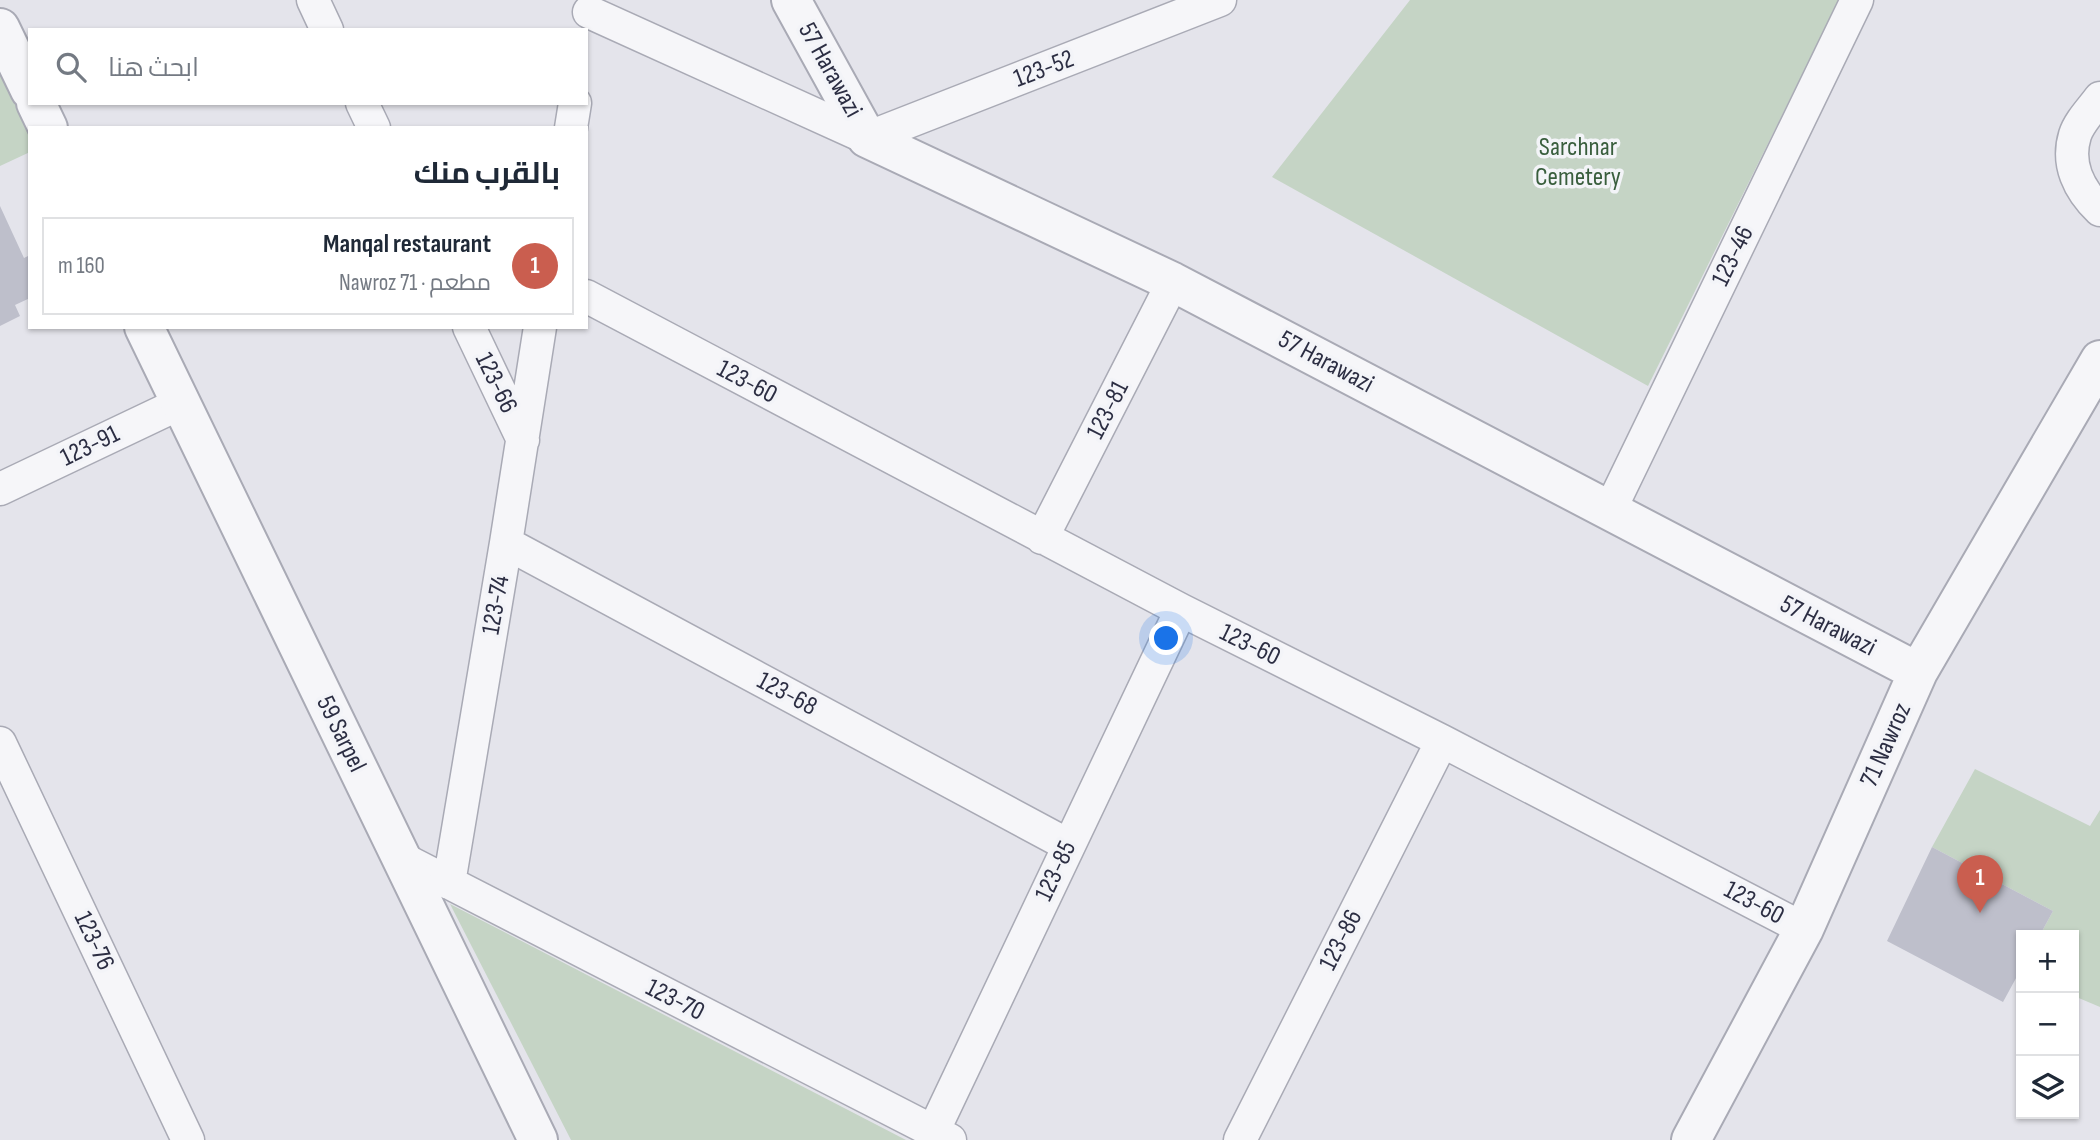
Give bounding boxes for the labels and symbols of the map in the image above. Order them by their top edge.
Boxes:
street label: 57 Harawazi [791,17,869,123]
street label: 123-52 [1010,43,1078,95]
park label: Sarchnar Cemetery [1535,132,1621,193]
street label: 123-46 [1705,221,1761,291]
street label: 57 Harawazi [1273,324,1379,400]
street label: 123-66 [468,348,524,418]
street label: 123-60 [712,353,782,411]
street label: 123-81 [1080,376,1136,444]
street label: 123-91 [56,419,124,473]
street label: 123-74 [476,573,516,637]
street label: 57 Harawazi [1775,589,1881,663]
street label: 123-60 [1215,617,1285,673]
your location [1149,621,1183,655]
street label: 123-68 [752,665,822,723]
street label: 59 Sarpel [309,691,373,777]
street label: 71 Nawroz [1854,698,1918,792]
street label: 123-85 [1029,836,1083,906]
pin: 1 [1957,855,2003,913]
street label: 123-60 [1719,874,1789,932]
street label: 123-86 [1313,905,1369,975]
street label: 123-76 [67,907,121,975]
street label: 123-70 [641,972,709,1028]

